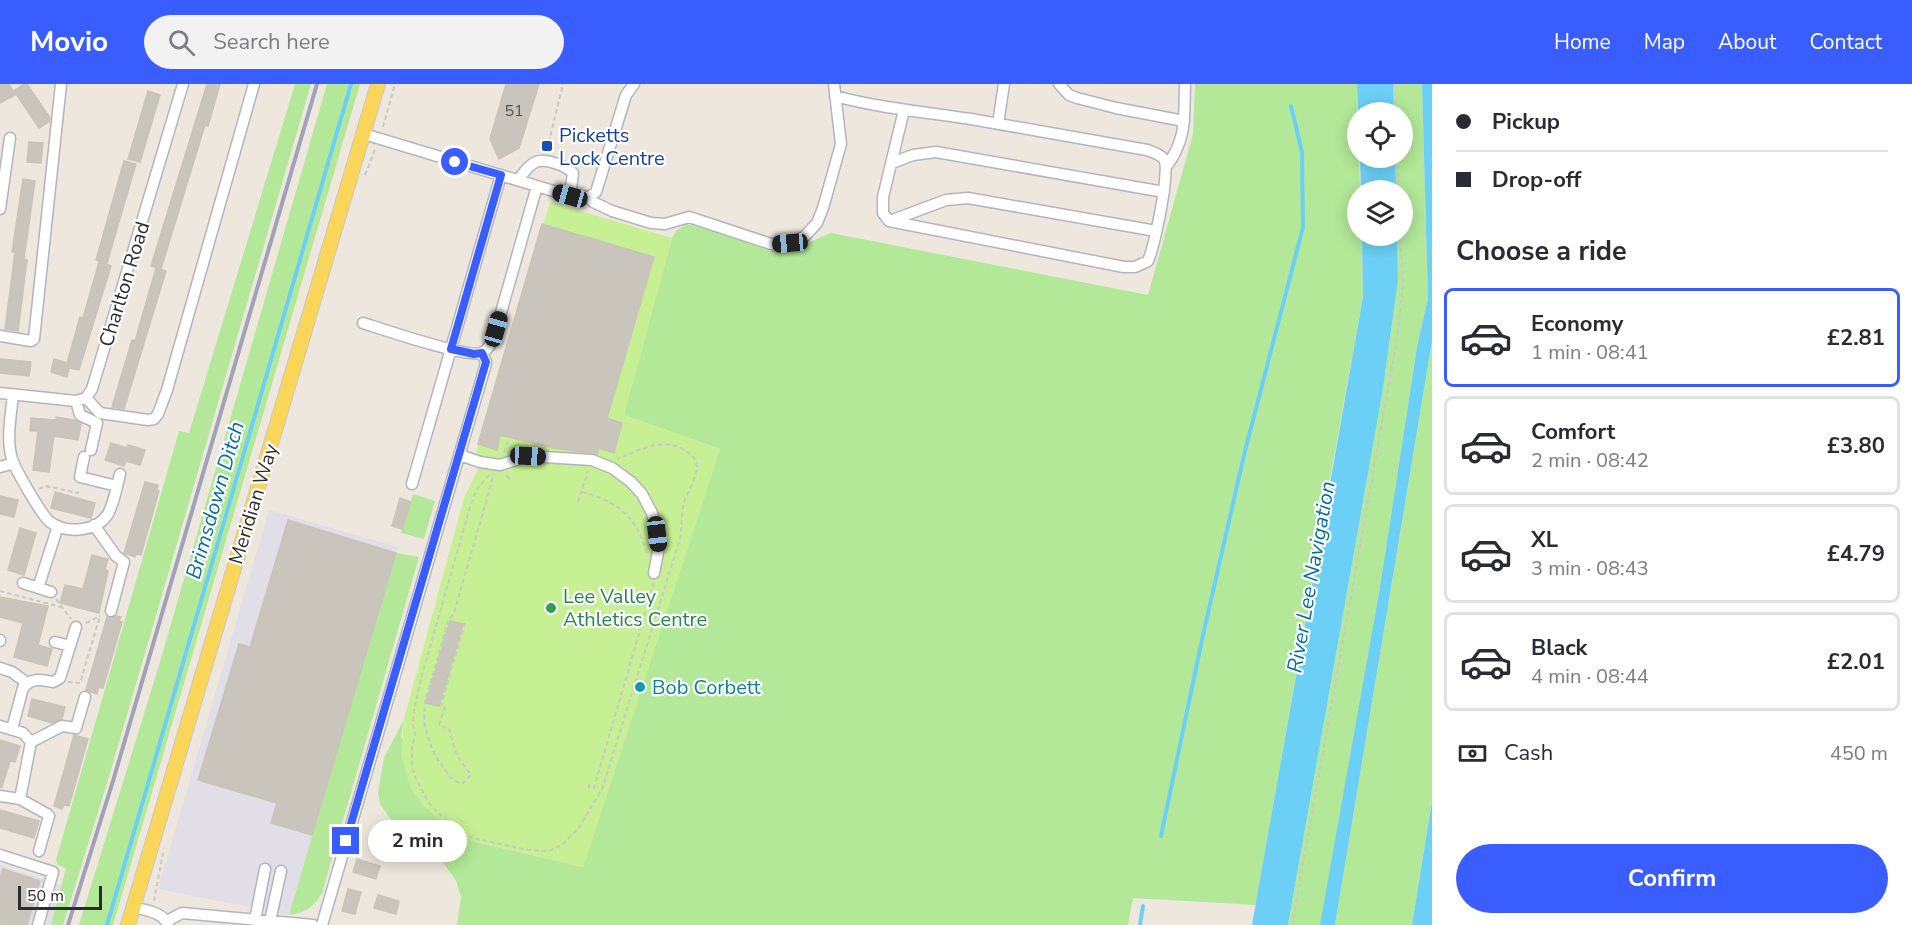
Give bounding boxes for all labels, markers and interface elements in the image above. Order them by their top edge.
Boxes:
search box [144,15,564,69]
text: Movio [30,23,108,61]
icon: search [165,26,198,59]
text: Search here [213,27,330,57]
text: Home [1554,28,1611,56]
text: Map [1644,28,1685,56]
text: About [1718,28,1776,56]
text: Contact [1809,28,1882,56]
house number: 51 [504,100,524,122]
map controls [1347,102,1413,246]
button: locate [1347,102,1413,168]
text: Pickup [1492,107,1560,137]
place label: Picketts Lock Centre [559,122,665,172]
marker: Picketts Lock Centre [540,139,554,153]
route start [441,148,468,175]
text: Drop-off [1492,165,1581,195]
button: layers [1347,180,1413,246]
car [550,182,590,210]
street label: Charlton Road [93,218,156,350]
car [771,232,809,254]
text: Choose a ride [1456,233,1627,270]
car [482,309,510,349]
text: Economy [1531,309,1623,339]
icon: car [1459,311,1513,365]
text: £2.81 [1827,323,1885,353]
text: 1 min · 08:41 [1531,339,1649,366]
text: Comfort [1531,417,1615,447]
water label: Brimsdown Ditch [179,418,251,582]
icon: car [1459,419,1513,473]
text: £3.80 [1827,431,1885,461]
street label: Meridian Way [222,440,285,568]
car [510,446,546,466]
text: 2 min · 08:42 [1531,447,1649,474]
water label: River Lee Navigation [1280,479,1342,675]
car [646,515,668,553]
text: XL [1531,525,1558,555]
icon: car [1459,527,1513,581]
text: £4.79 [1827,539,1885,569]
text: 3 min · 08:43 [1531,555,1649,582]
place label: Lee Valley Athletics Centre [563,583,707,633]
marker: Lee Valley Athletics Centre [544,601,558,615]
text: Black [1531,633,1587,663]
icon: car [1459,635,1513,689]
text: £2.01 [1827,647,1885,677]
text: 4 min · 08:44 [1531,663,1649,690]
place label: Bob Corbett [652,674,762,701]
marker: Bob Corbett [633,680,647,694]
icon: cash [1456,737,1489,770]
text: Cash [1504,738,1553,768]
text: 450 m [1830,740,1888,767]
callout: 2 min [367,820,466,862]
route end [332,827,359,854]
text: 2 min [392,827,443,854]
button: Confirm [1456,844,1888,913]
scale bar [18,883,102,910]
text: 50 m [27,885,64,907]

